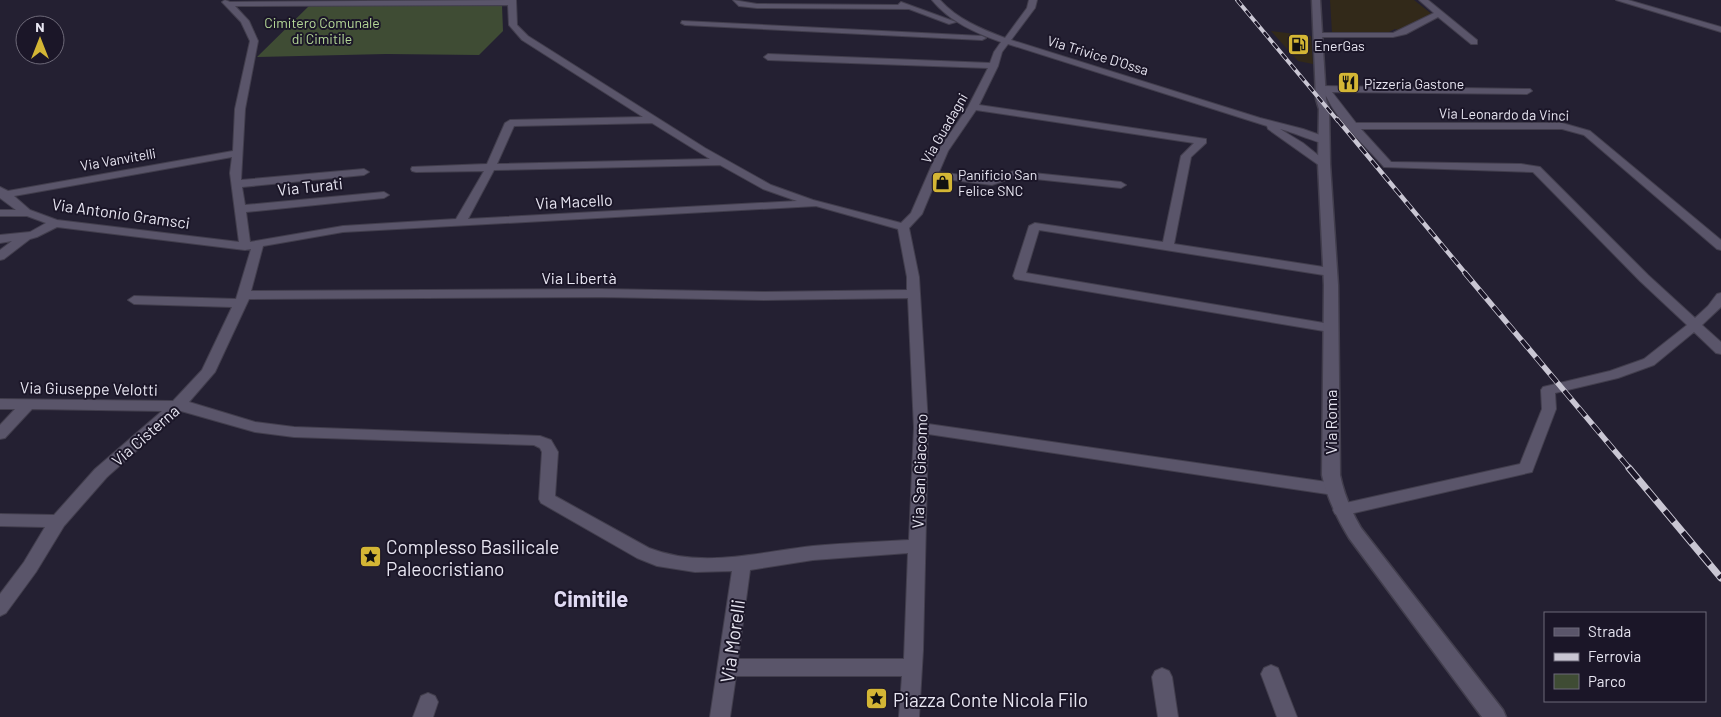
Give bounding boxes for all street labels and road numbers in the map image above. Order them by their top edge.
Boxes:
street label: Via Trivice D'Ossa [1045,32,1151,78]
street label: Via Guadagni [917,90,971,166]
street label: Via Leonardo da Vinci [1439,104,1569,124]
street label: Via Vanvitelli [79,144,157,174]
street label: Via Turati [276,173,344,199]
street label: Via Macello [535,189,613,213]
street label: Via Antonio Gramsci [51,194,191,232]
street label: Via Libertà [541,268,617,287]
street label: Via Giuseppe Velotti [20,377,158,399]
street label: Via Roma [1321,390,1340,454]
street label: Via Cisterna [107,401,183,469]
street label: Via San Giacomo [907,413,931,529]
street label: Via Morelli [715,598,749,684]

